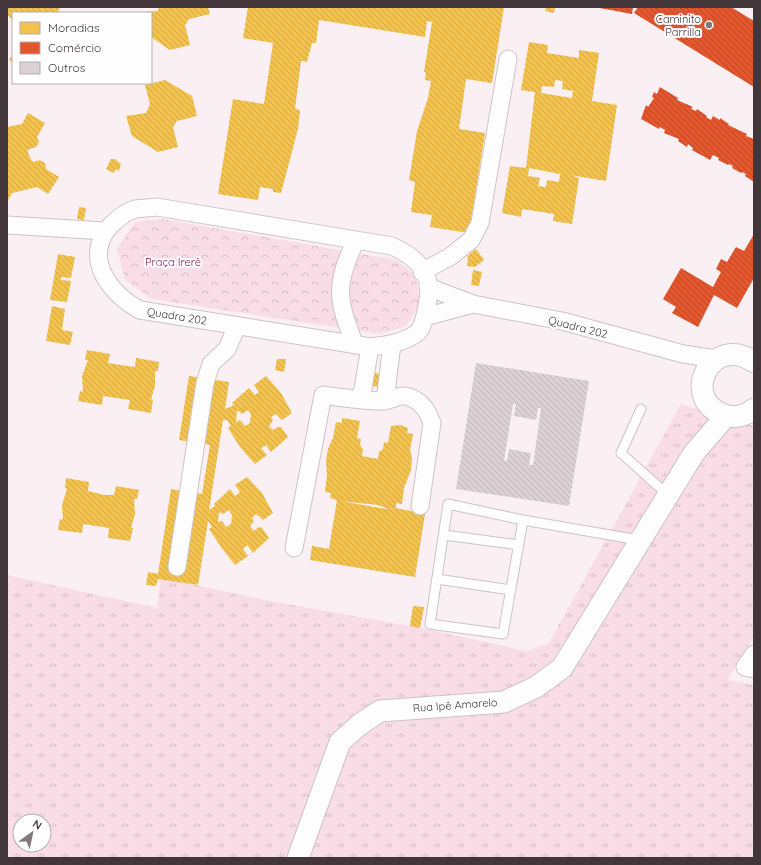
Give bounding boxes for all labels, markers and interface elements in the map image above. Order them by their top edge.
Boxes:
legend [12,12,152,84]
place label: Caminito Parrilla [656,12,701,39]
text: Moradias [48,20,100,35]
marker: Caminito Parrilla [704,20,714,30]
text: Comércio [48,40,101,55]
text: Outros [48,60,86,75]
park label: Praça Irerê [145,255,201,269]
street label: Quadra 202 [146,304,208,328]
street label: Quadra 202 [547,313,609,341]
street label: Rua Ipê Amarelo [412,695,498,715]
north arrow [12,813,52,853]
text: N [30,817,45,833]

